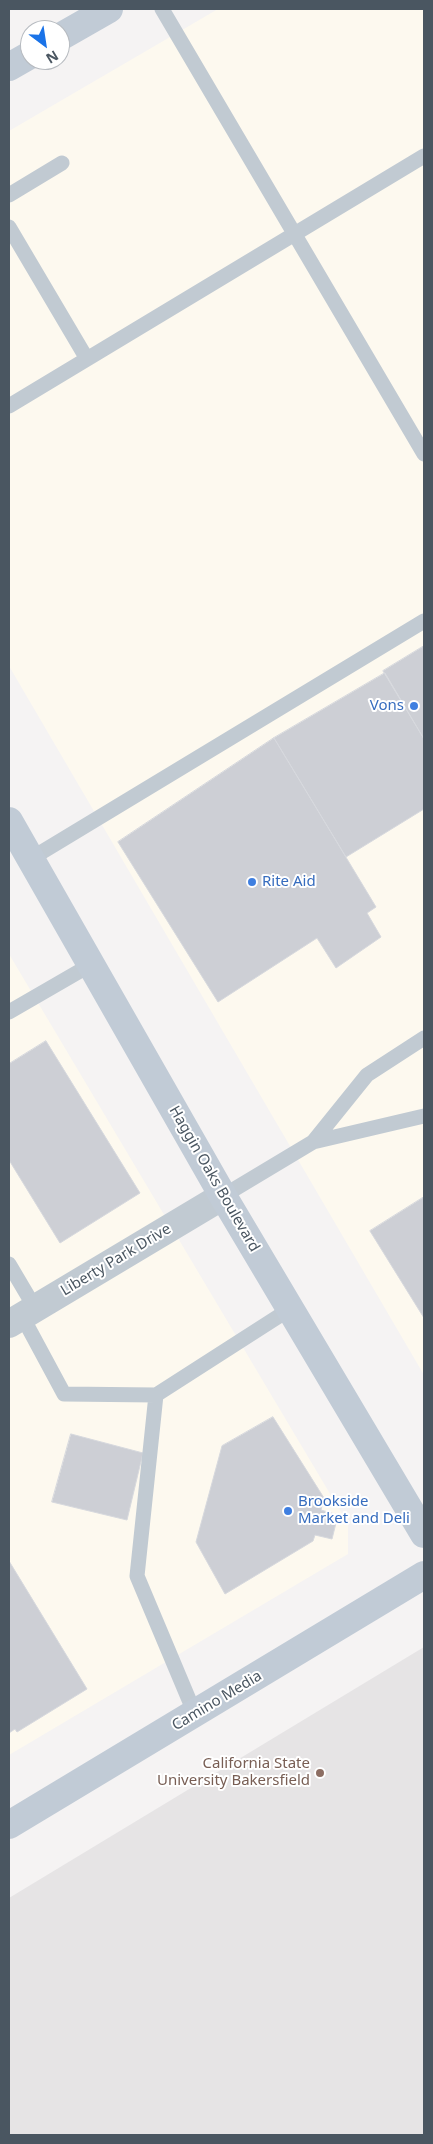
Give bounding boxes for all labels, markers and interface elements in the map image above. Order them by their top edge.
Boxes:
north arrow [20,20,70,70]
text: N [43,46,62,69]
place label: Vons [370,697,404,715]
marker: Vons [408,700,420,712]
place label: Rite Aid [262,873,316,891]
marker: Rite Aid [246,876,258,888]
street label: Haggin Oaks Boulevard [165,1103,263,1255]
street label: Liberty Park Drive [58,1220,174,1300]
place label: Brookside Market and Deli [298,1493,410,1528]
marker: Brookside Market and Deli [282,1505,294,1517]
street label: Camino Media [169,1667,265,1735]
place label: California State University Bakersfield [157,1755,310,1790]
marker: California State University Bakersfield [314,1767,326,1779]

